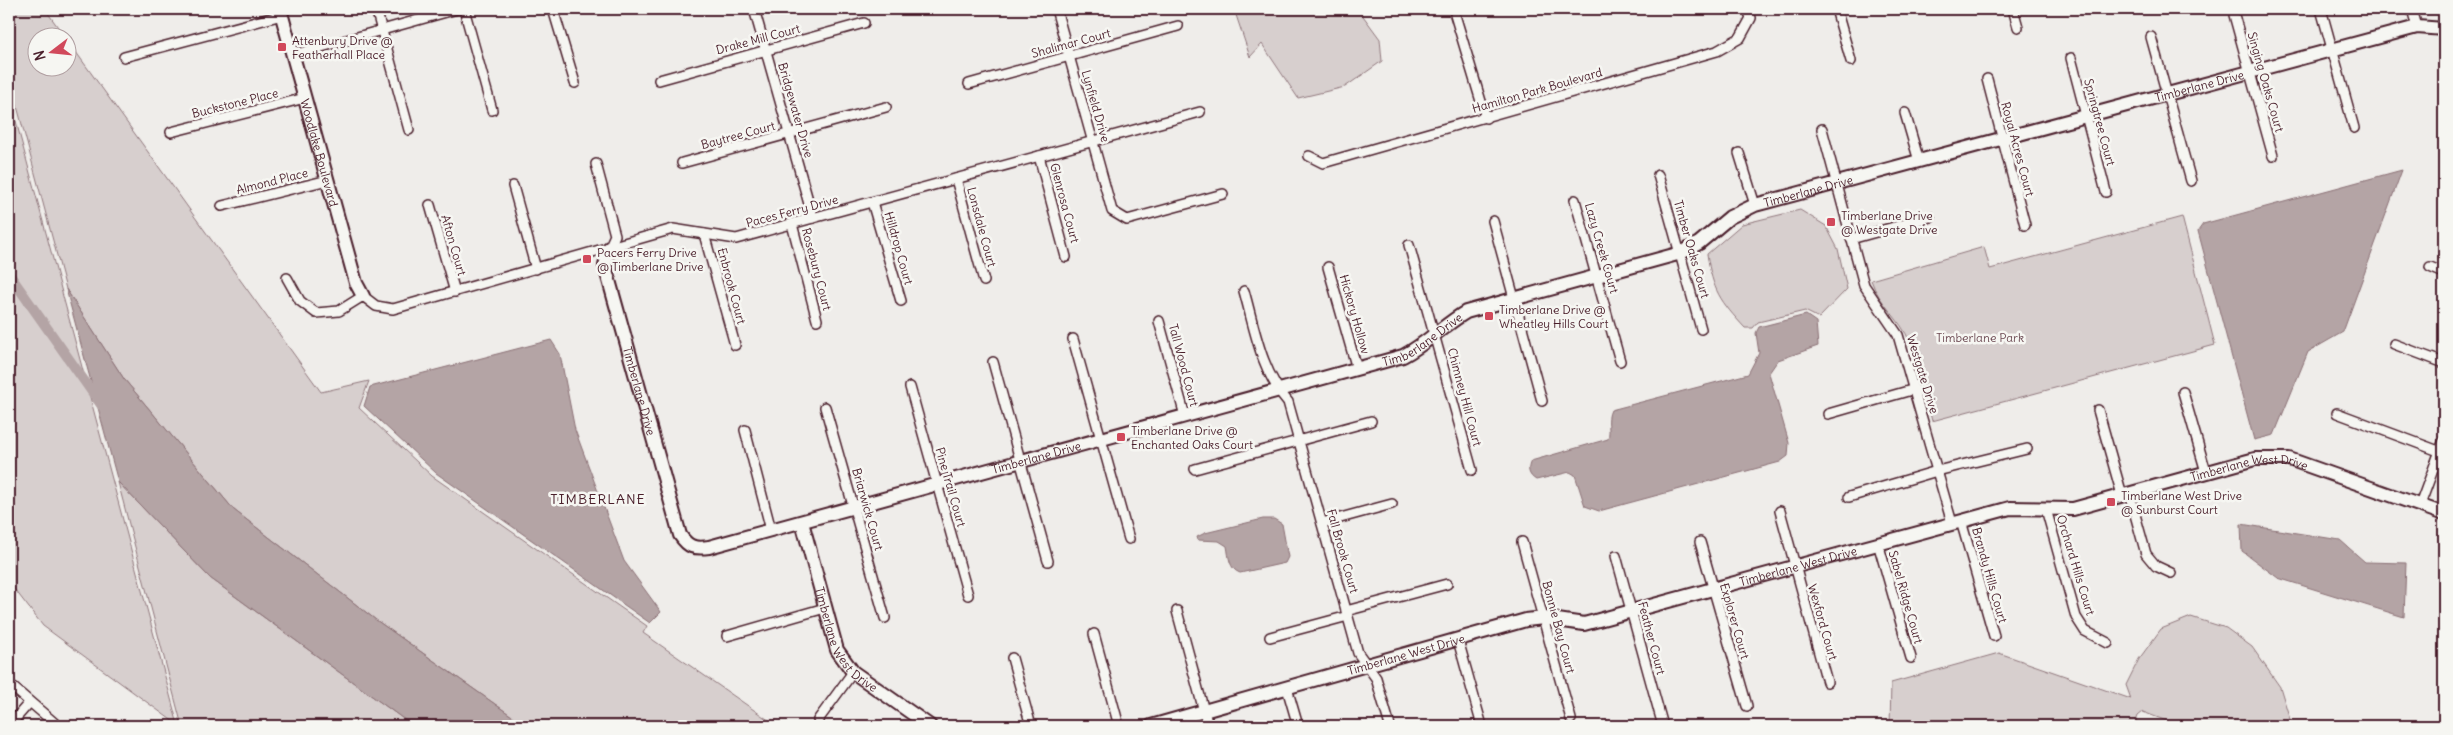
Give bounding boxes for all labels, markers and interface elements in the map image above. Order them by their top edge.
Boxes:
street label: Drake Mill Court [714,21,802,57]
street label: Shalimar Court [1030,25,1112,61]
north arrow [28,28,78,78]
street label: Singing Oaks Court [2245,30,2287,134]
place label: Attenbury Drive @ Featherhall Place [292,33,392,62]
marker: Attenbury Drive @ Featherhall Place [276,41,288,53]
text: N [30,48,49,63]
street label: Bridgewater Drive [775,61,817,159]
street label: Hamilton Park Boulevard [1470,64,1604,116]
street label: Timberlane Drive [2153,66,2245,105]
street label: Lynfield Drive [1079,68,1113,144]
street label: Springtree Court [2081,77,2119,167]
street label: Buckstone Place [190,85,280,121]
street label: Woodlake Boulevard [298,97,342,208]
street label: Royal Acres Court [1998,100,2038,198]
street label: Baytree Court [699,118,777,152]
street label: Glenrosa Court [1047,161,1083,245]
street label: Almond Place [234,165,310,197]
street label: Timberlane Drive [1762,172,1854,210]
street label: Lonsdale Court [964,185,1000,269]
street label: Paces Ferry Drive [744,191,840,231]
street label: Timber Oaks Court [1671,198,1713,300]
street label: Lazy Creek Court [1582,201,1622,295]
place label: Timberlane Drive @ Westgate Drive [1841,208,1938,237]
street label: Hilldrop Court [881,210,917,286]
street label: Afton Court [438,213,470,277]
marker: Timberlane Drive @ Westgate Drive [1825,216,1837,228]
street label: Rosebury Court [799,226,835,312]
place label: Pacers Ferry Drive @ Timberlane Drive [597,245,704,274]
street label: Enbrook Court [715,246,749,326]
marker: Pacers Ferry Drive @ Timberlane Drive [581,253,593,265]
street label: Hickory Hollow [1337,273,1374,356]
place label: Timberlane Drive @ Wheatley Hills Court [1499,302,1609,331]
street label: Timberlane Drive [1381,309,1465,369]
marker: Timberlane Drive @ Wheatley Hills Court [1483,310,1495,322]
street label: Tall Wood Court [1166,322,1202,408]
park label: Timberlane Park [1936,330,2024,345]
street label: Westgate Drive [1904,333,1942,415]
street label: Timberlane Drive [620,345,659,437]
street label: Chimney Hill Court [1445,346,1485,448]
place label: Timberlane Drive @ Enchanted Oaks Court [1131,423,1253,452]
marker: Timberlane Drive @ Enchanted Oaks Court [1115,431,1127,443]
street label: Timberlane Drive [990,438,1083,476]
street label: Pine Trail Court [932,446,970,528]
street label: Timberlane West Drive [2188,452,2310,484]
street label: Briarwick Court [849,466,887,552]
place label: Timberlane West Drive @ Sunburst Court [2121,488,2242,517]
district label: TIMBERLANE [550,490,646,508]
marker: Timberlane West Drive @ Sunburst Court [2105,496,2117,508]
street label: Fall Brook Court [1324,507,1362,595]
street label: Orchard Hills Court [2054,513,2098,617]
street label: Brandy Hills Court [1969,526,2011,624]
street label: Timberlane West Drive [1738,543,1858,589]
street label: Sabel Ridge Court [1886,549,1926,645]
street label: Bonnie Bay Court [1539,579,1579,675]
street label: Explorer Court [1717,581,1753,661]
street label: Wexford Court [1805,582,1841,662]
street label: Timberlane West Drive [813,585,881,695]
street label: Feather Court [1635,600,1669,676]
street label: Timberlane West Drive [1346,630,1466,678]

